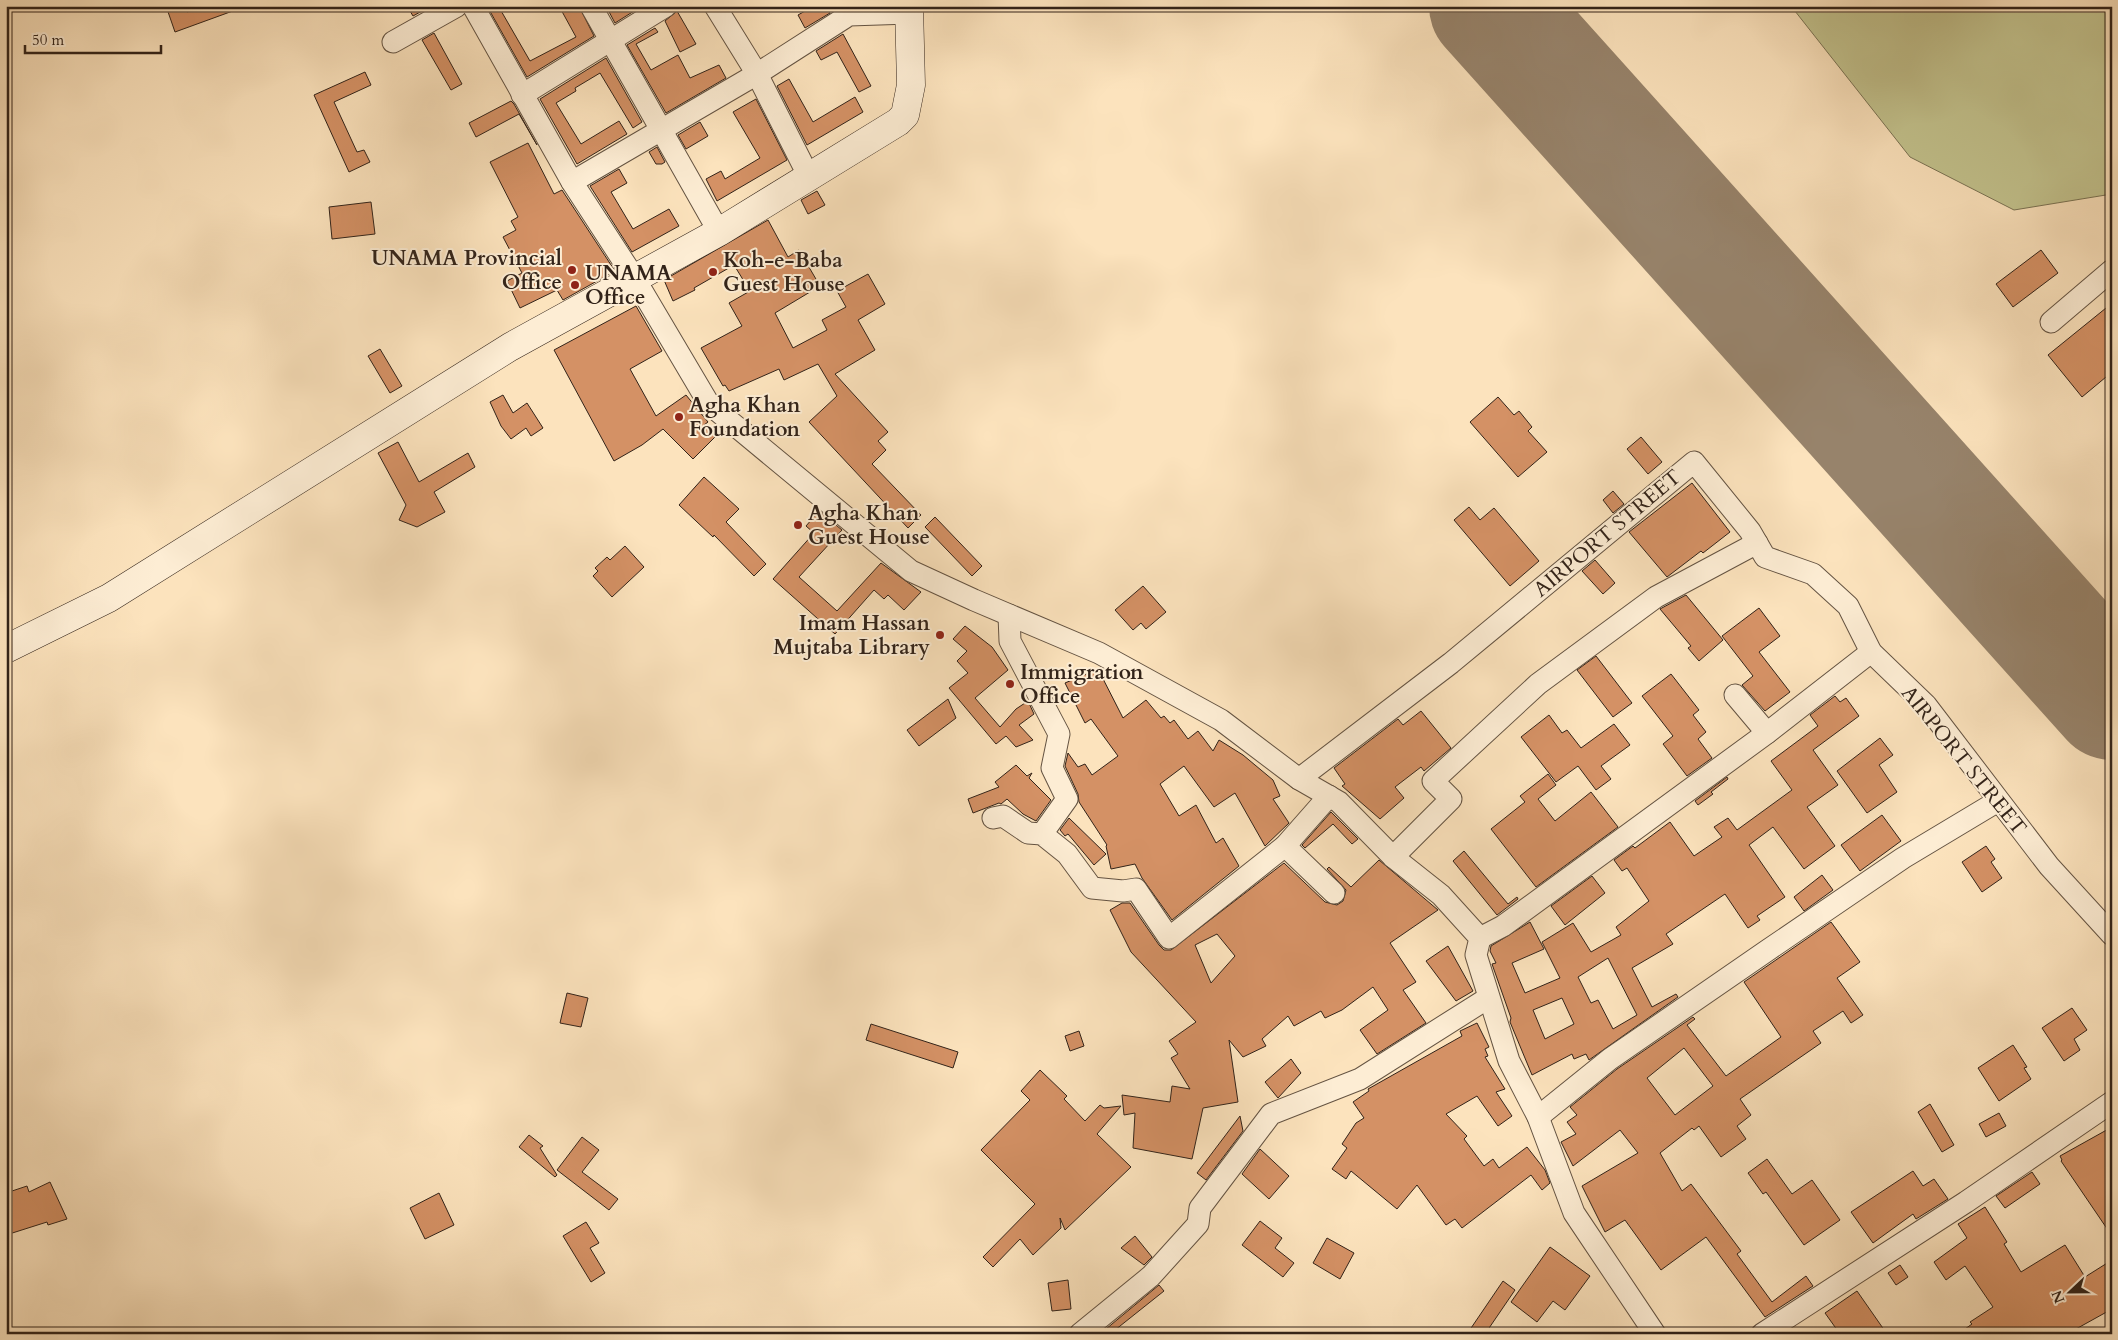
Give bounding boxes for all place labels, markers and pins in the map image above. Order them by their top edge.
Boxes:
place label: UNAMA Provincial Office [371,244,562,297]
place label: Koh-e-Baba Guest House [723,246,845,299]
place label: UNAMA Office [585,259,672,312]
marker: UNAMA Provincial Office [566,264,578,276]
marker: Koh-e-Baba Guest House [707,266,719,278]
marker: UNAMA Office [569,279,581,291]
place label: Agha Khan Foundation [689,391,801,444]
marker: Agha Khan Foundation [673,411,685,423]
place label: Agha Khan Guest House [808,499,930,552]
marker: Agha Khan Guest House [792,519,804,531]
place label: Imam Hassan Mujtaba Library [773,609,931,662]
marker: Imam Hassan Mujtaba Library [934,629,946,641]
place label: Immigration Office [1020,658,1144,711]
marker: Immigration Office [1004,678,1016,690]

